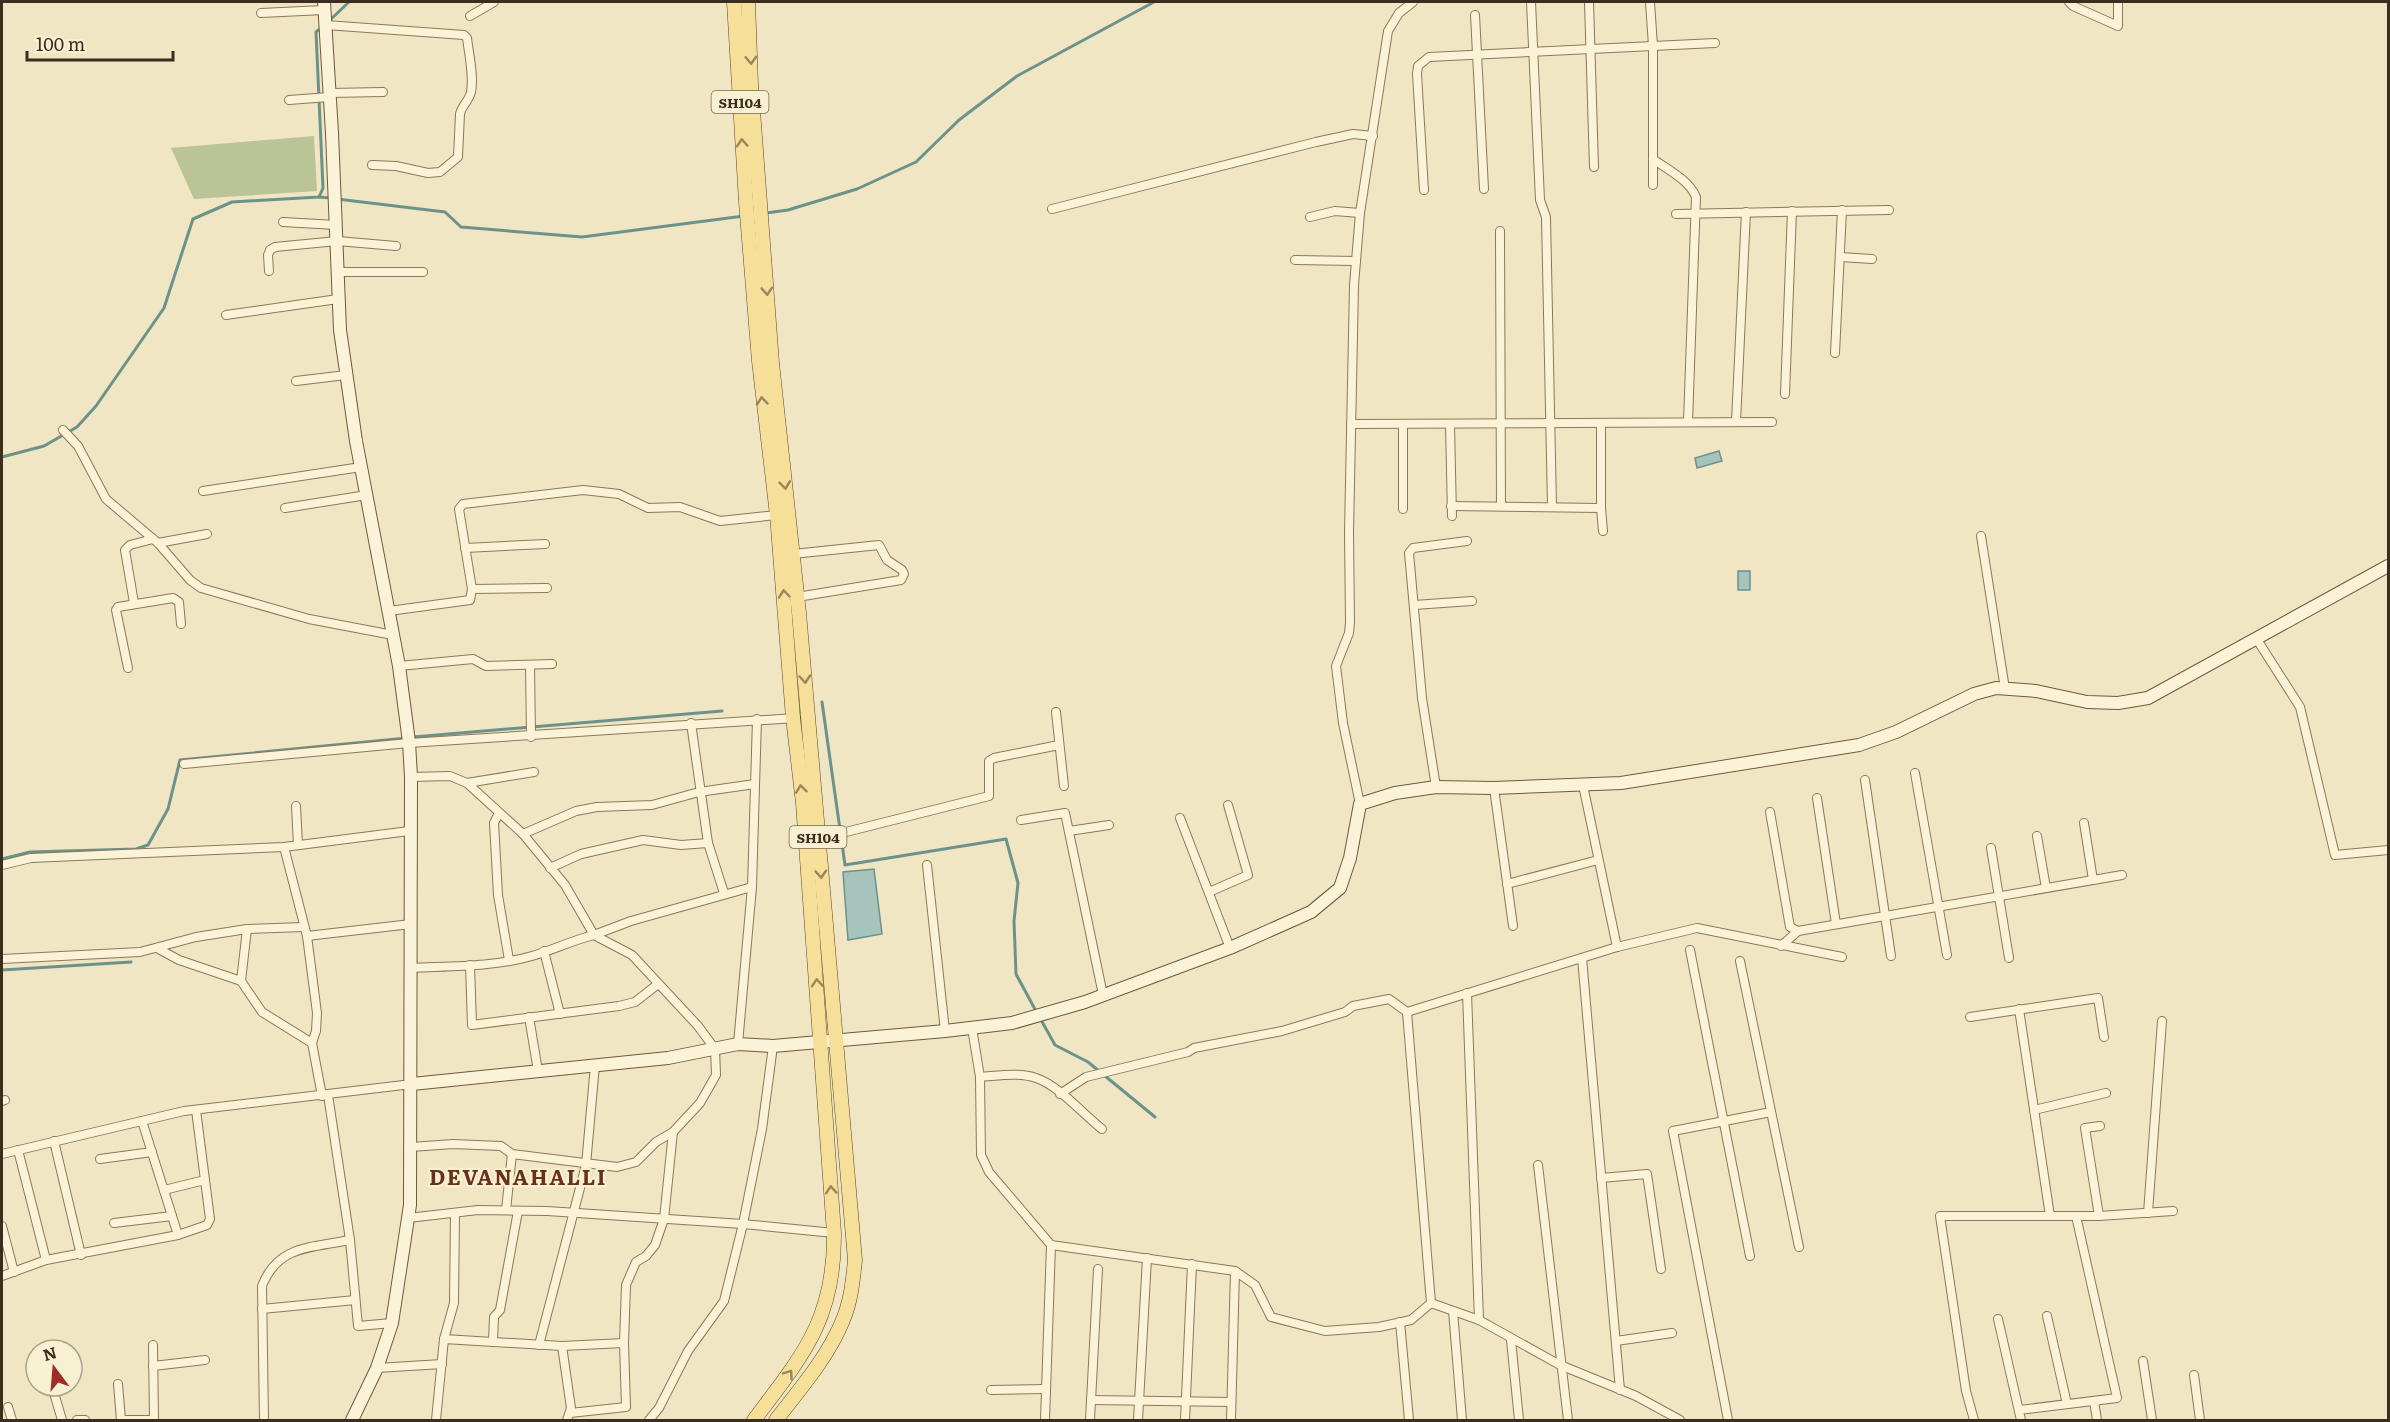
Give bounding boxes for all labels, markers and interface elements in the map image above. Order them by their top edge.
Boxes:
scale bar [27,24,172,62]
text: 100 m [36,30,85,57]
one-way arrow [744,55,757,64]
road number: SH104 [712,91,768,113]
one-way arrow [736,139,749,148]
one-way arrow [760,287,773,296]
one-way arrow [756,396,769,405]
one-way arrow [778,481,791,490]
one-way arrow [778,590,791,599]
one-way arrow [798,675,811,684]
one-way arrow [796,784,808,793]
road number: SH104 [790,826,846,848]
one-way arrow [814,869,827,878]
one-way arrow [810,979,823,988]
district label: DEVANAHALLI [429,1160,607,1191]
one-way arrow [825,1185,838,1194]
north arrow [24,1338,84,1398]
text: N [40,1339,59,1366]
one-way arrow [782,1369,793,1380]

